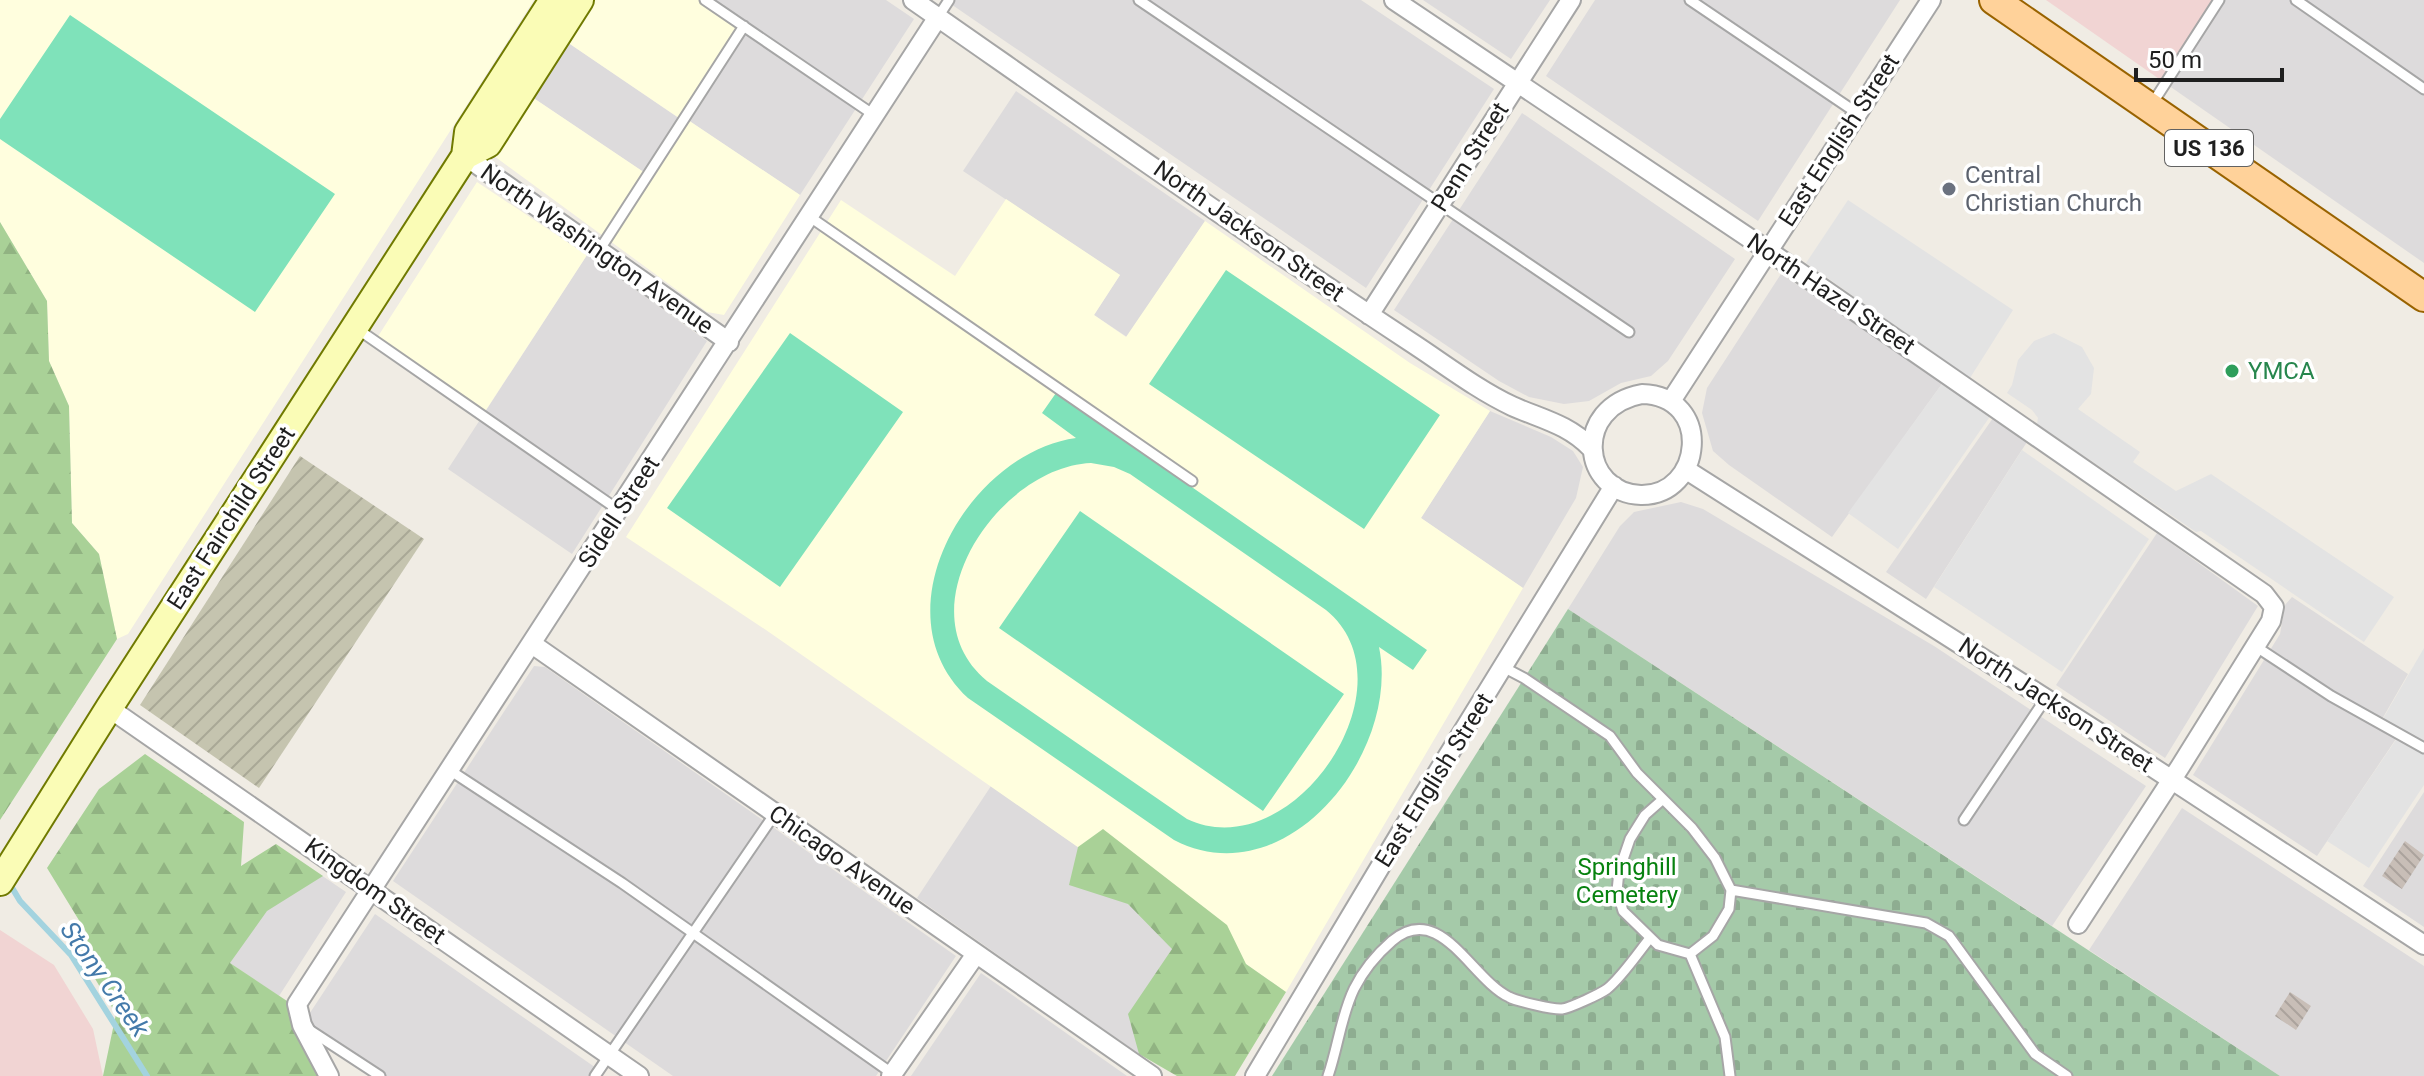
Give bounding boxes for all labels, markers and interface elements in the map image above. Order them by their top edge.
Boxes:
scale bar [2136,32,2282,82]
text: 50 m [2148,46,2202,74]
street label: East English Street [1773,48,1905,231]
street label: Penn Street [1425,97,1515,217]
road number: US 136 [2165,130,2253,166]
street label: North Jackson Street [1148,155,1350,307]
street label: North Washington Avenue [475,158,719,340]
place label: Central Christian Church [1965,161,2142,217]
marker: Central Christian Church [1940,180,1958,198]
street label: North Hazel Street [1742,228,1920,361]
place label: YMCA [2248,357,2315,385]
marker: YMCA [2223,362,2241,380]
street label: East Fairchild Street [161,421,301,615]
street label: Sidell Street [573,451,665,573]
street label: North Jackson Street [1954,632,2159,778]
street label: East English Street [1369,688,1499,872]
street label: Chicago Avenue [764,799,920,921]
street label: Kingdom Street [299,832,451,950]
park label: Springhill Cemetery [1576,853,1679,909]
water label: Stony Creek [54,916,156,1043]

